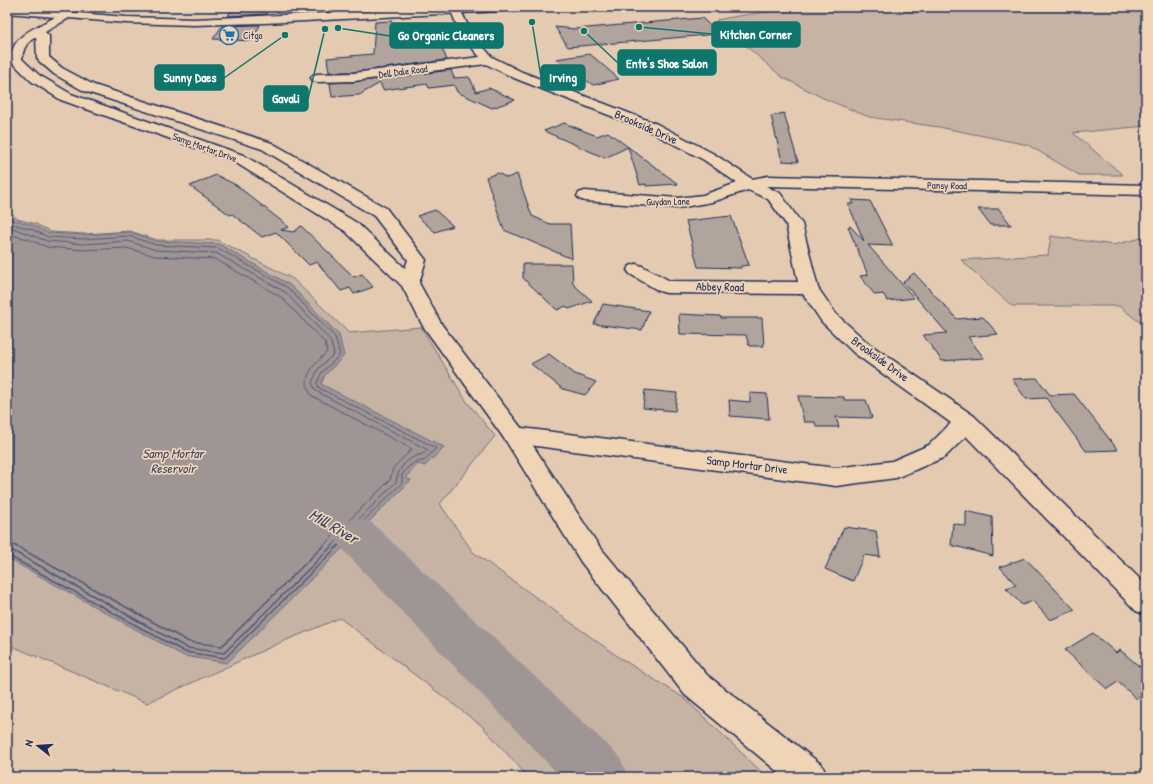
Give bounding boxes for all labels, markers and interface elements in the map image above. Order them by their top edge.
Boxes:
callout: Kitchen Corner [712,22,800,47]
callout: Go Organic Cleaners [390,23,503,48]
supermarket icon: Citgo [218,24,240,46]
text: Kitchen Corner [720,25,793,43]
text: Go Organic Cleaners [398,26,494,45]
place label: Citgo [243,29,263,42]
callout: Ente's Shoe Salon [618,50,716,75]
text: Ente's Shoe Salon [626,54,708,72]
street label: Dell Dale Road [378,62,428,81]
callout: Sunny Daes [155,65,224,90]
callout: Irving [541,65,585,90]
text: Sunny Daes [164,68,216,87]
text: Irving [549,68,577,87]
callout: Gavali [264,86,308,111]
text: Gavali [272,89,300,107]
street label: Brookside Drive [612,105,681,148]
street label: Samp Mortar Drive [171,130,239,165]
street label: Pansy Road [927,179,967,192]
street label: Guydan Lane [646,195,690,208]
street label: Abbey Road [696,278,744,295]
street label: Brookside Drive [848,332,913,385]
water label: Samp Mortar Reservoir [142,444,205,477]
street label: Samp Mortar Drive [705,451,789,478]
water label: Mill River [305,503,364,550]
north arrow [18,726,58,766]
text: N [21,738,36,748]

